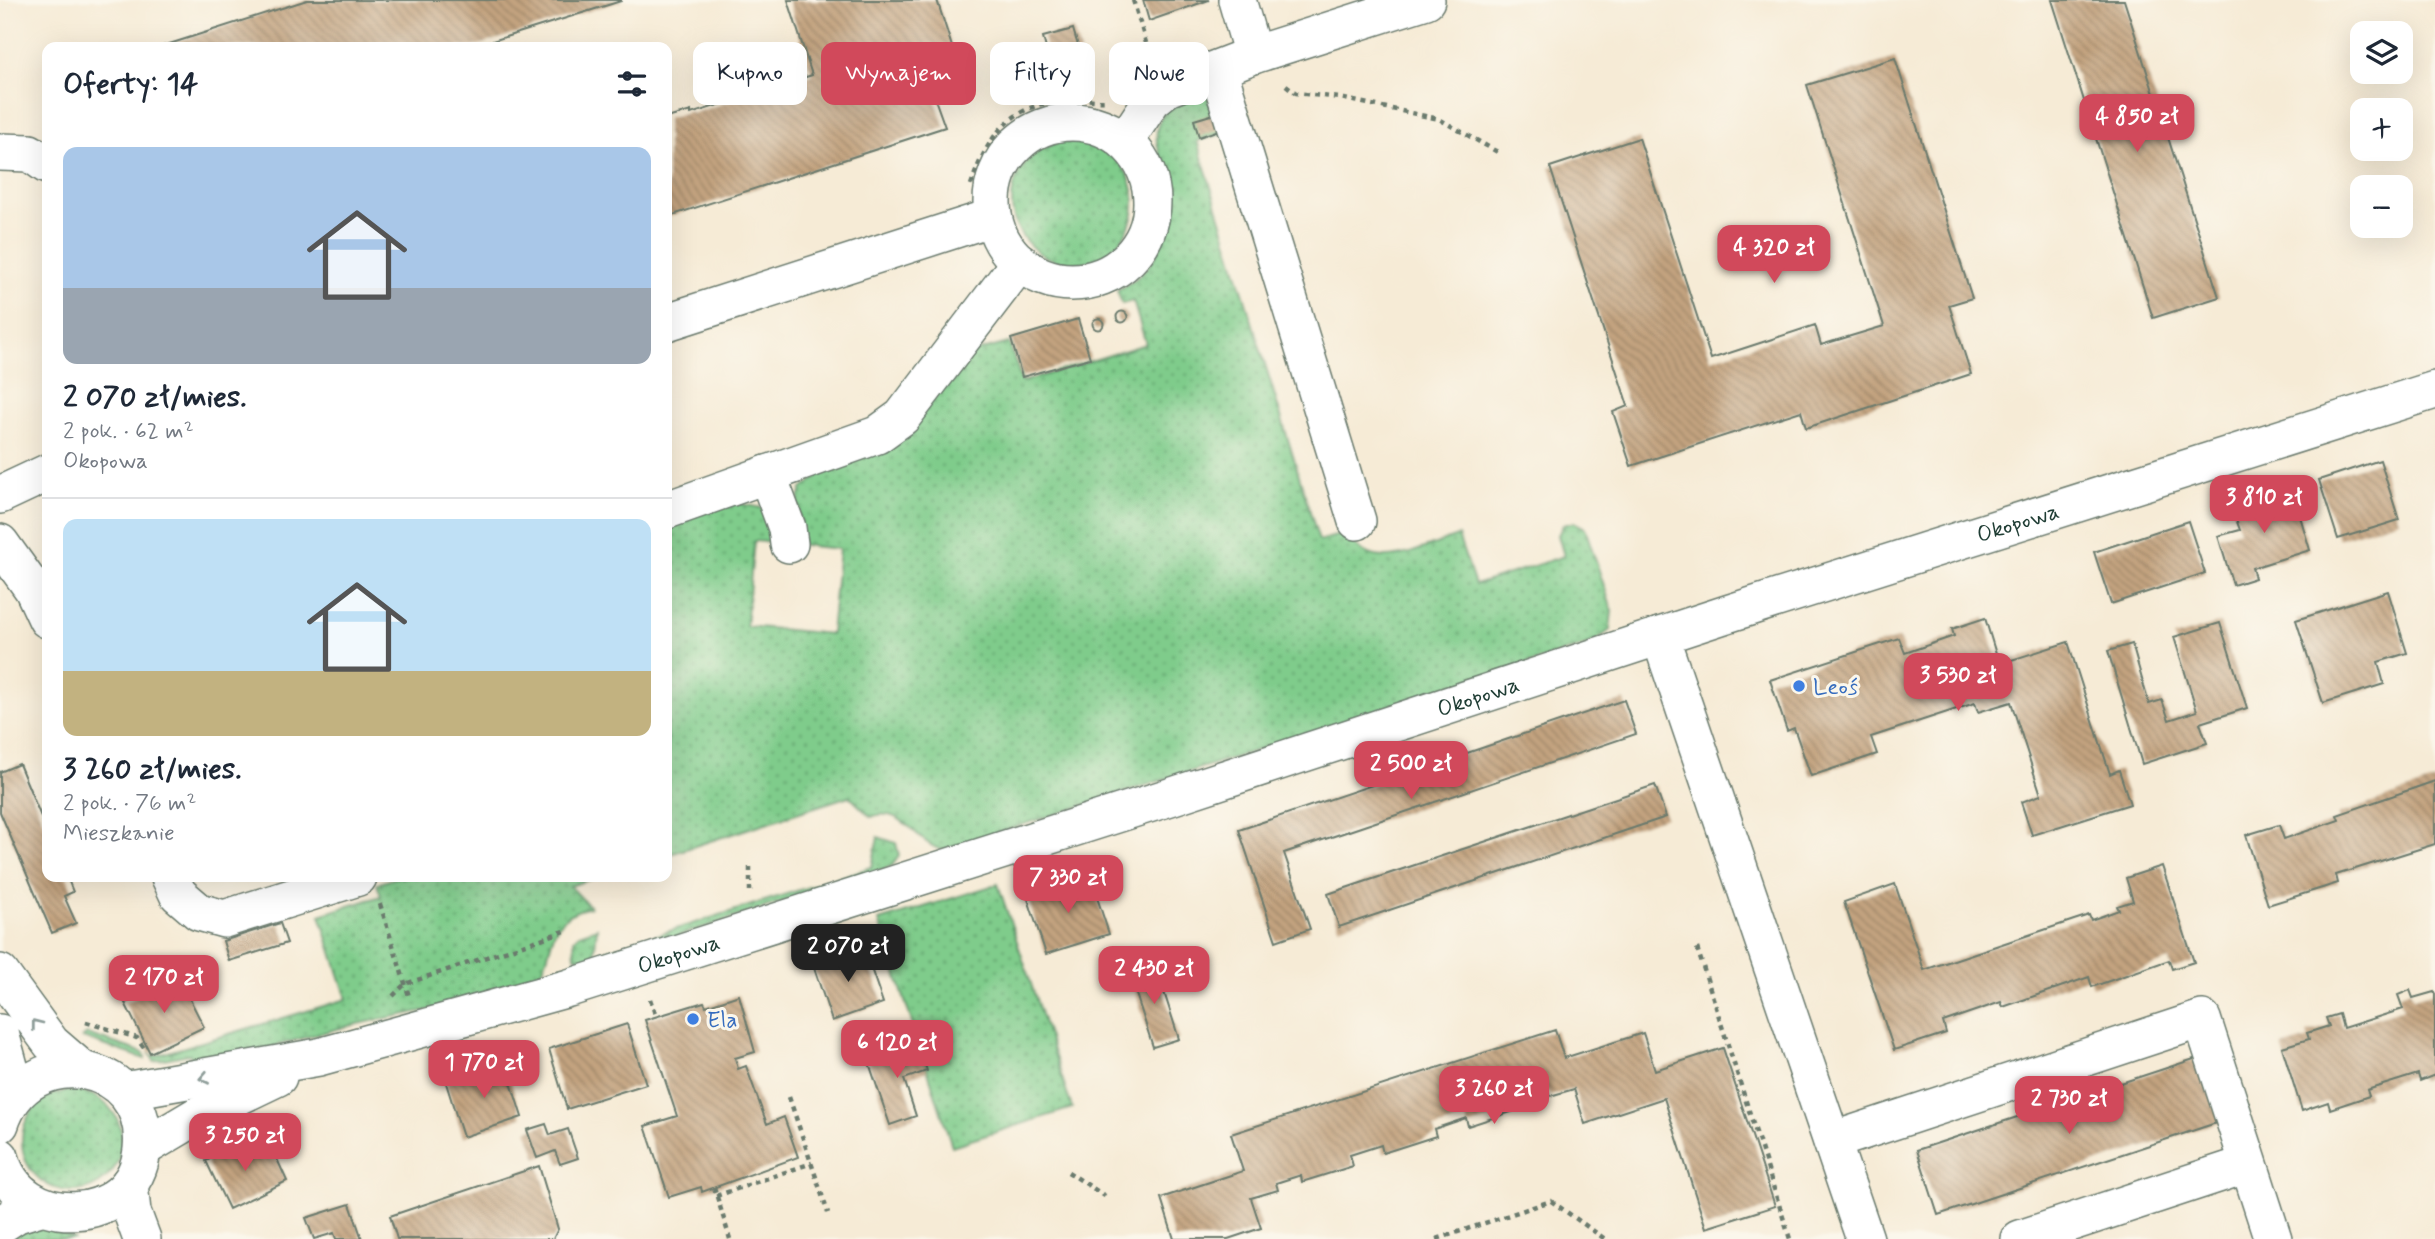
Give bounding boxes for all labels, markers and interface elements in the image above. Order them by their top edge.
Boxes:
map controls [2350,21,2413,238]
button: layers [2350,21,2413,84]
chip: Kupno [693,42,807,105]
chip: Wynajem [821,42,976,105]
chip: Filtry [990,42,1095,105]
chip: Nowe [1109,42,1209,105]
text: Oferty: 14 [63,65,198,104]
icon: filters [613,65,651,103]
pin: 4 850 zł [2065,94,2209,154]
button: + [2350,98,2413,161]
text: 4 850 zł [2095,102,2179,132]
button: − [2350,175,2413,238]
icon: home [294,192,420,318]
pin: 4 320 zł [1702,226,1846,285]
text: 4 320 zł [1733,233,1815,263]
text: 2 070 zł/mies. [63,378,247,417]
text: 2 pok. · 62 m² [63,417,194,447]
text: Okopowa [63,447,148,477]
pin: 3 810 zł [2192,476,2336,535]
text: 3 810 zł [2226,483,2302,513]
street label: Okopowa [1973,497,2063,551]
icon: home [294,564,420,690]
pin: 3 530 zł [1886,654,2030,713]
text: 3 530 zł [1920,661,1996,691]
street label: Okopowa [1434,670,1524,725]
place label: Leoś [1813,673,1858,703]
marker: Leoś [1791,678,1807,694]
pin: 2 500 zł [1339,742,1483,801]
text: 2 500 zł [1370,749,1452,779]
text: 3 260 zł/mies. [63,750,241,789]
text: 2 pok. · 76 m² [63,789,196,819]
text: Mieszkanie [63,819,175,849]
pin: 7 330 zł [996,856,1140,915]
text: 7 330 zł [1029,863,1107,893]
pin: 2 070 zł [776,925,920,984]
street label: Okopowa [634,928,724,982]
text: 2 070 zł [807,932,889,962]
pin: 2 430 zł [1082,946,1226,1006]
text: 2 430 zł [1114,954,1194,984]
pin: 2 170 zł [92,956,236,1015]
text: 2 170 zł [125,963,203,993]
place label: Ela [707,1006,737,1036]
marker: Ela [685,1011,701,1027]
one-way arrow [32,1019,45,1032]
pin: 6 120 zł [825,1020,969,1080]
text: 6 120 zł [857,1028,937,1058]
pin: 1 770 zł [412,1040,556,1100]
text: 1 770 zł [444,1048,524,1078]
pin: 3 260 zł [1422,1066,1566,1126]
one-way arrow [198,1070,210,1085]
text: 3 260 zł [1455,1074,1533,1104]
pin: 2 730 zł [1997,1076,2141,1136]
text: 2 730 zł [2031,1084,2107,1114]
pin: 3 250 zł [173,1114,317,1173]
text: 3 250 zł [205,1121,285,1151]

